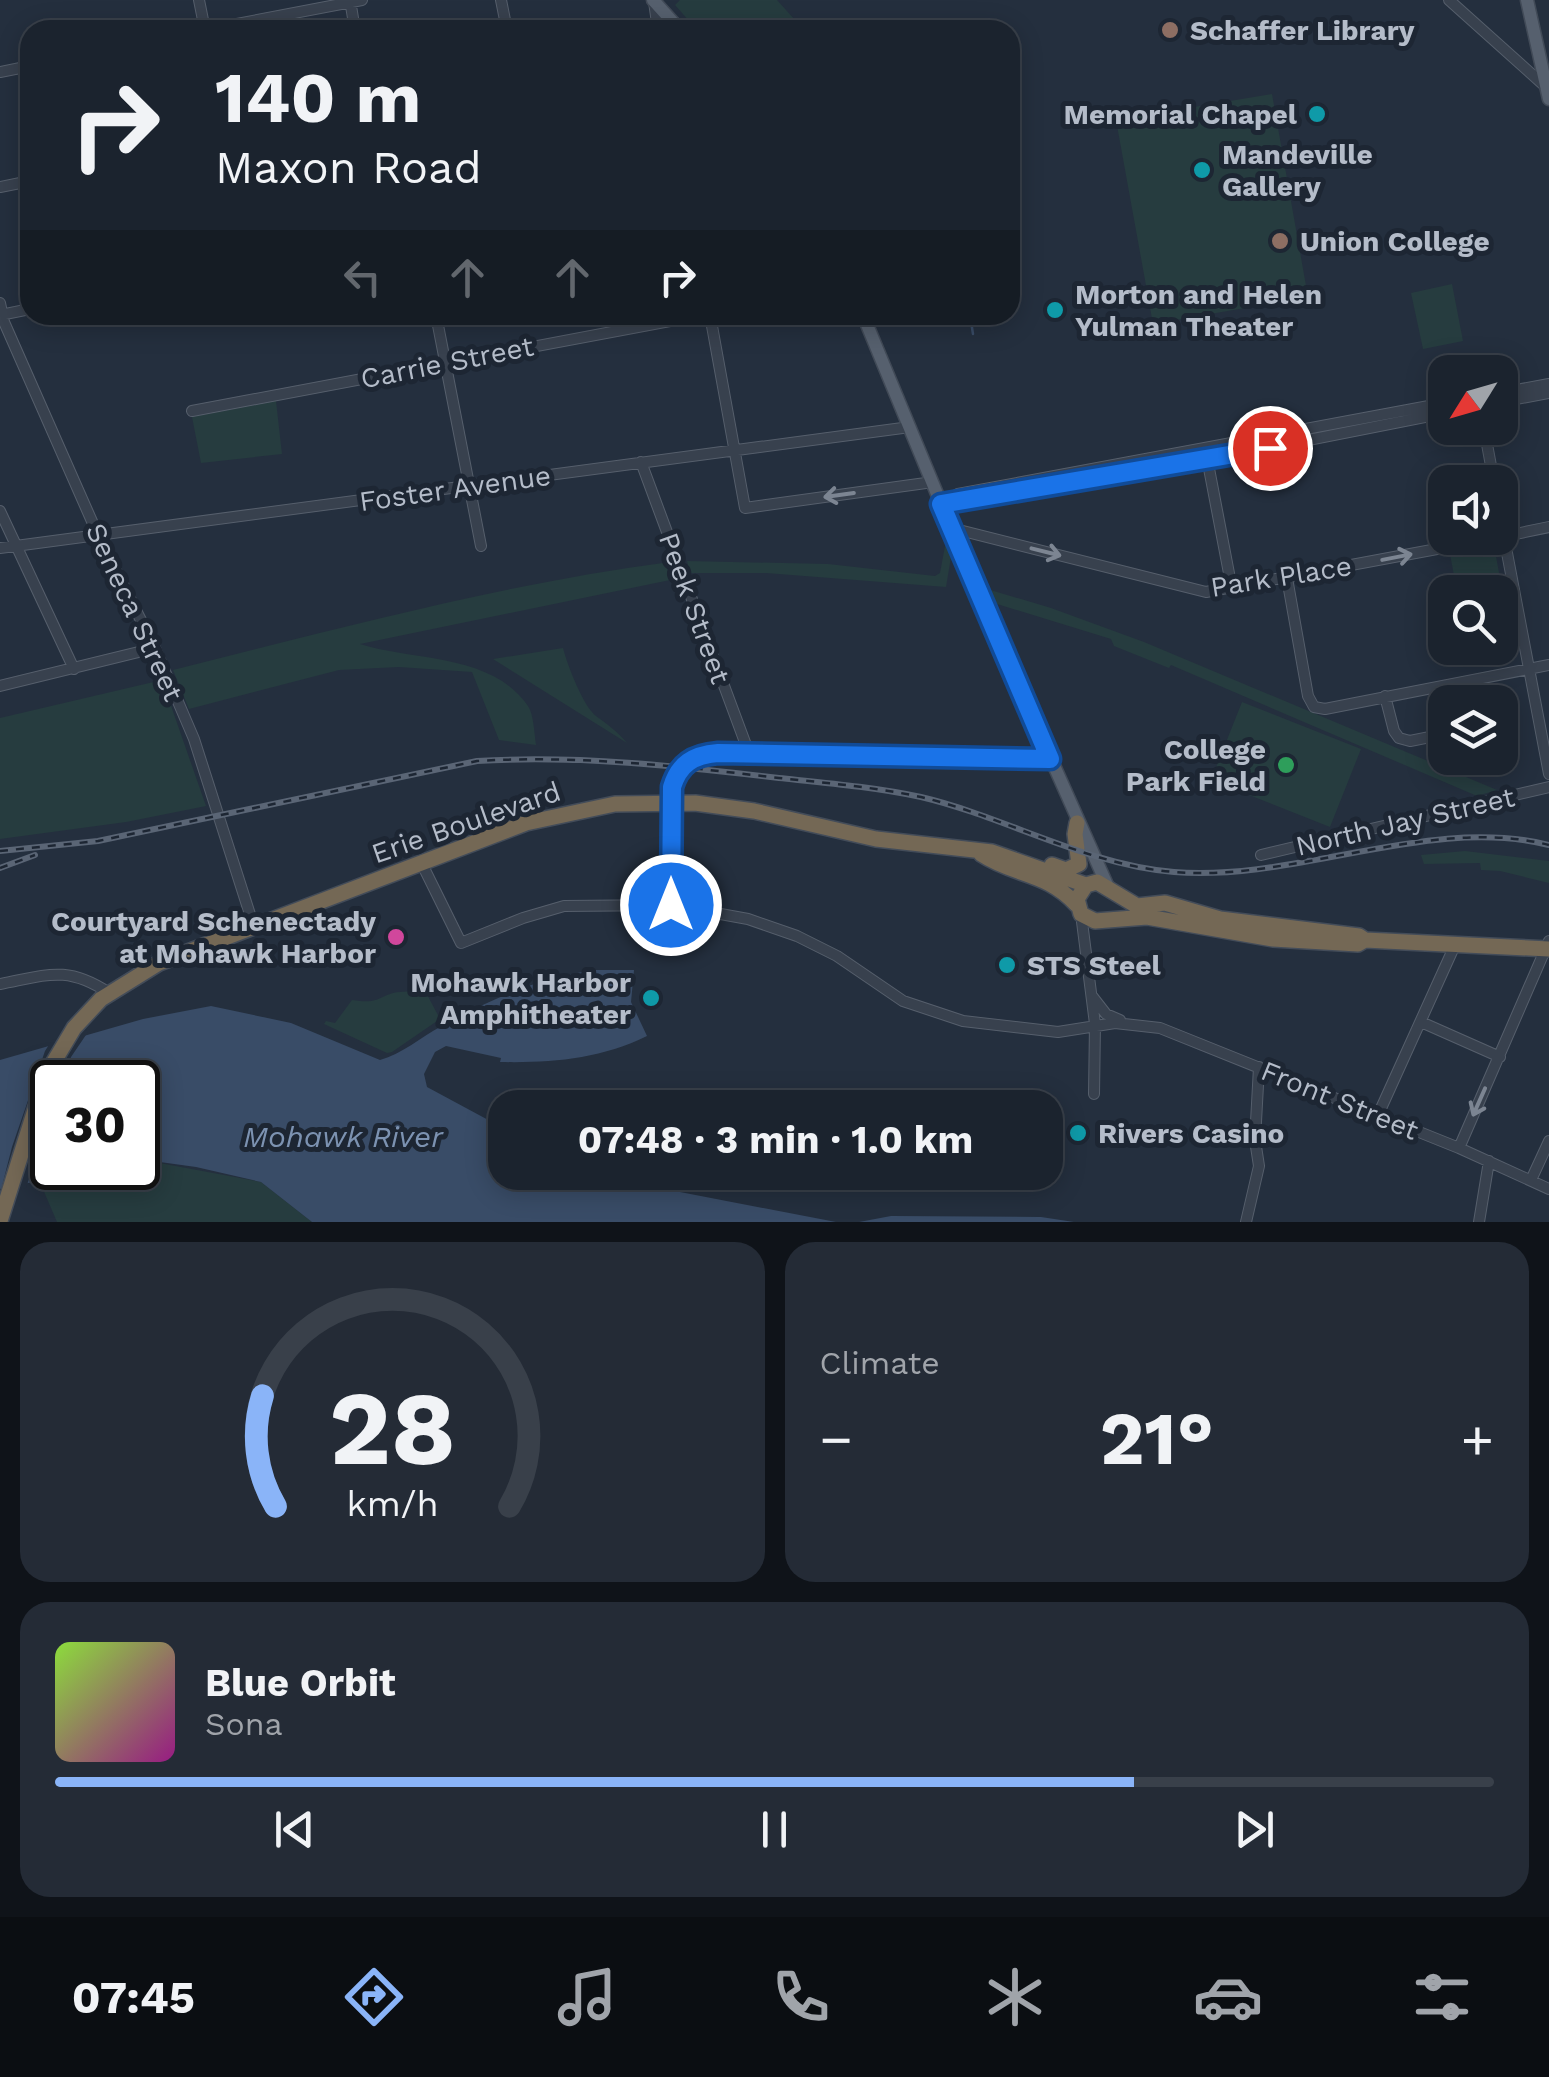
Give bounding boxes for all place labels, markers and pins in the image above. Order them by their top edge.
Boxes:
place label: Schaffer Library [1190,14,1415,47]
marker: Schaffer Library [1159,19,1181,41]
place label: Memorial Chapel [1064,98,1298,131]
marker: Memorial Chapel [1306,103,1328,125]
place label: Mandeville Gallery [1222,138,1373,203]
marker: Mandeville Gallery [1191,159,1213,181]
place label: Union College [1300,225,1490,258]
marker: Union College [1269,230,1291,252]
place label: Morton and Helen Yulman Theater [1075,278,1322,343]
marker: Morton and Helen Yulman Theater [1044,299,1066,321]
pin [1228,406,1313,491]
place label: College Park Field [1126,733,1266,798]
marker: College Park Field [1275,754,1297,776]
place label: Courtyard Schenectady at Mohawk Harbor [51,905,376,970]
marker: Courtyard Schenectady at Mohawk Harbor [385,926,407,948]
place label: STS Steel [1027,949,1161,982]
marker: STS Steel [996,954,1018,976]
place label: Mohawk Harbor Amphitheater [410,966,631,1031]
marker: Mohawk Harbor Amphitheater [640,987,662,1009]
place label: Rivers Casino [1098,1117,1284,1150]
marker: Rivers Casino [1067,1122,1089,1144]

